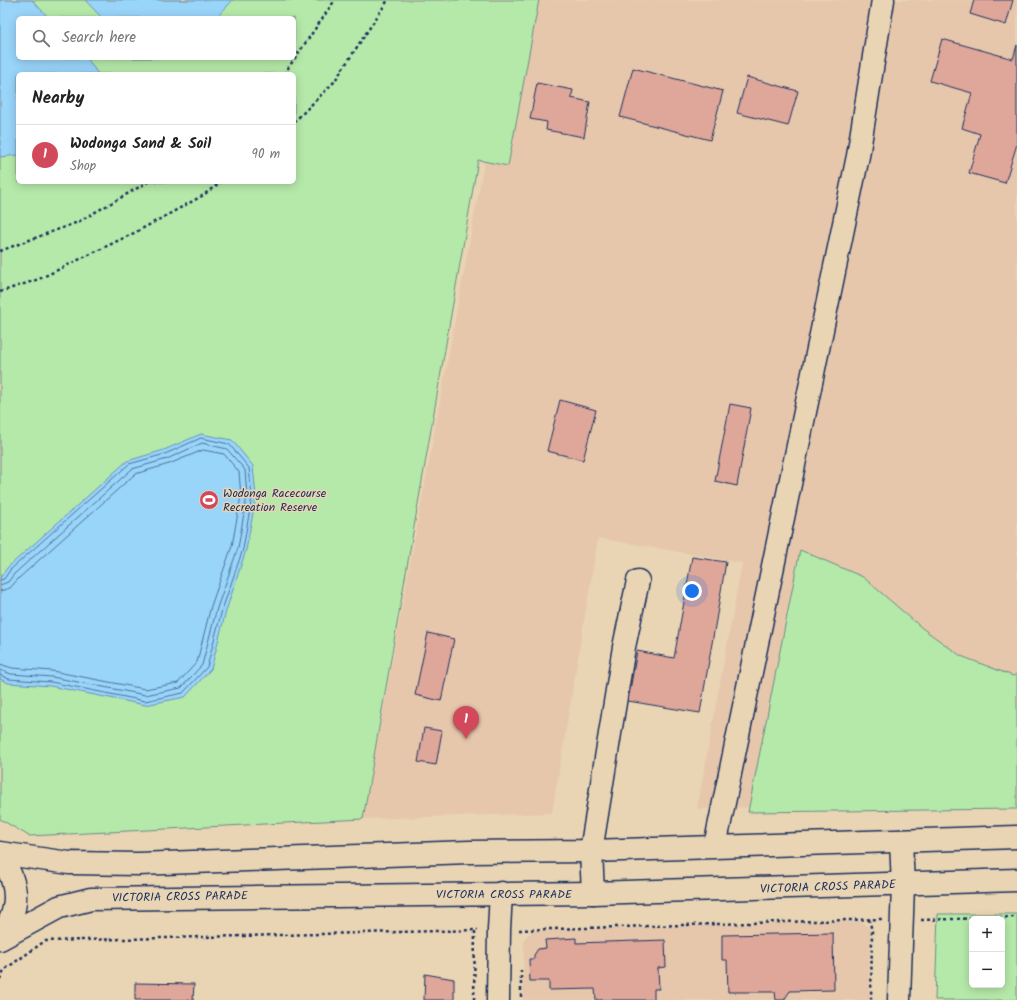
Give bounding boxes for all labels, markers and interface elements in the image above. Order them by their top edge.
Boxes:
search box [16,16,296,60]
text: Search here [62,26,136,50]
icon: search [30,27,52,49]
text: Nearby [32,85,84,112]
text: Wodonga Sand & Soil [70,132,211,156]
text: 1 [43,144,47,165]
text: 90 m [252,144,280,165]
text: Shop [70,156,96,177]
place label: Wodonga Racecourse Recreation Reserve [223,484,327,517]
sports icon: Wodonga Racecourse Recreation Reserve [198,489,220,511]
your location [682,581,702,601]
pin: 1 [453,706,479,739]
street label: VICTORIA CROSS PARADE [760,875,897,899]
street label: VICTORIA CROSS PARADE [436,885,573,904]
street label: VICTORIA CROSS PARADE [112,886,249,908]
map controls [969,916,1005,988]
button: + [969,916,1005,952]
button: − [969,952,1005,988]

